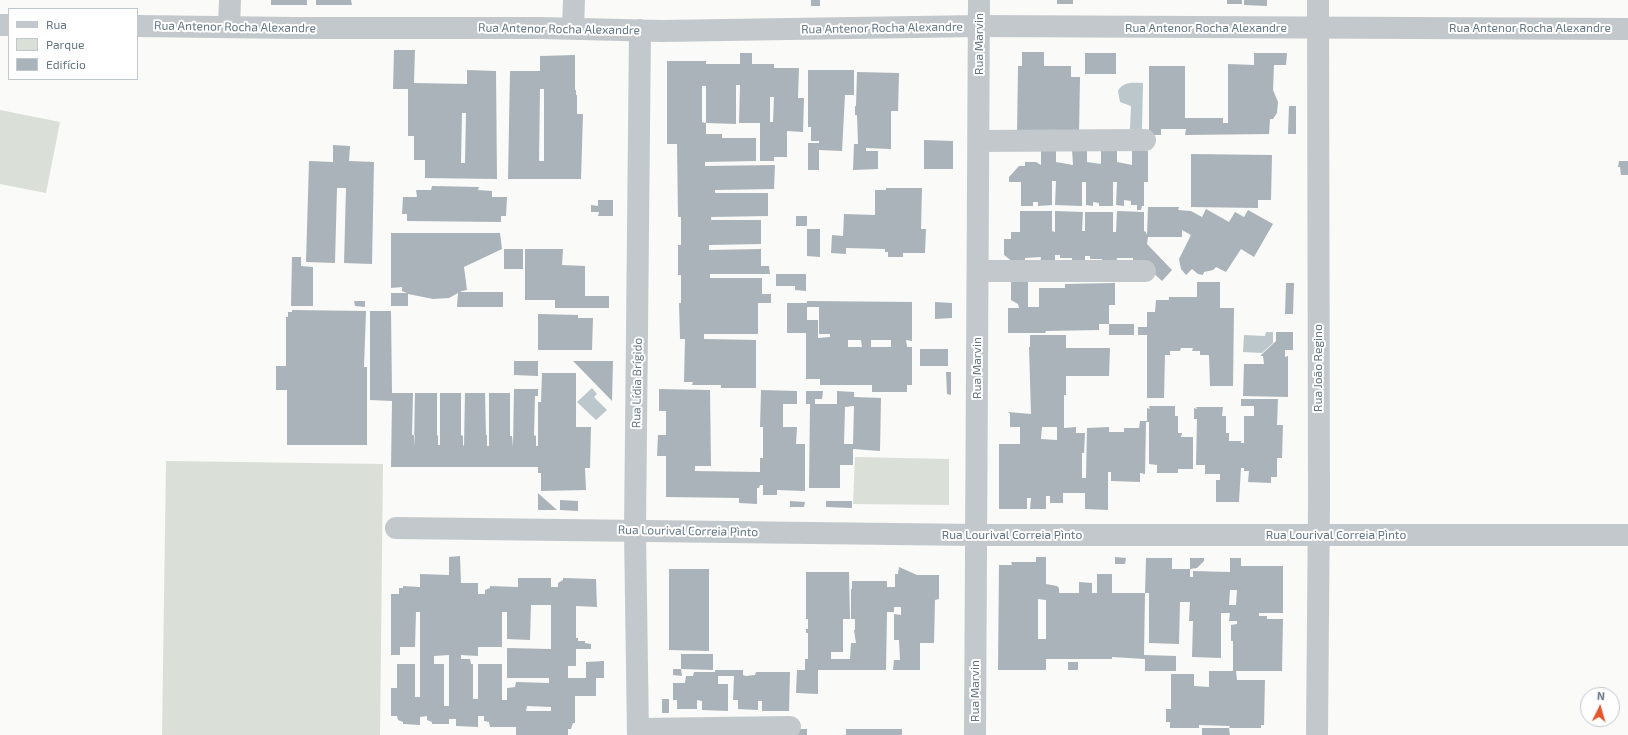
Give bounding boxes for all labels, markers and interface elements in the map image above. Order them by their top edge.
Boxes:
legend [8,8,138,80]
street label: Rua Marvin [972,13,986,75]
text: Rua [46,17,67,31]
street label: Rua Antenor Rocha Alexandre [154,18,316,36]
street label: Rua Antenor Rocha Alexandre [801,19,963,37]
street label: Rua Antenor Rocha Alexandre [478,20,640,38]
street label: Rua Antenor Rocha Alexandre [1125,21,1287,35]
street label: Rua Antenor Rocha Alexandre [1449,21,1611,35]
text: Parque [46,37,84,51]
text: Edifício [46,57,86,71]
street label: Rua João Regino [1311,324,1325,412]
street label: Rua Marvin [970,337,984,399]
street label: Rua Lídia Brígido [629,338,645,428]
street label: Rua Lourival Correia Pìnto [618,523,758,539]
street label: Rua Lourival Correia Pìnto [942,528,1082,542]
street label: Rua Lourival Correia Pìnto [1266,528,1406,542]
street label: Rua Marvin [968,660,982,722]
north arrow [1580,687,1620,727]
text: N [1596,689,1606,702]

